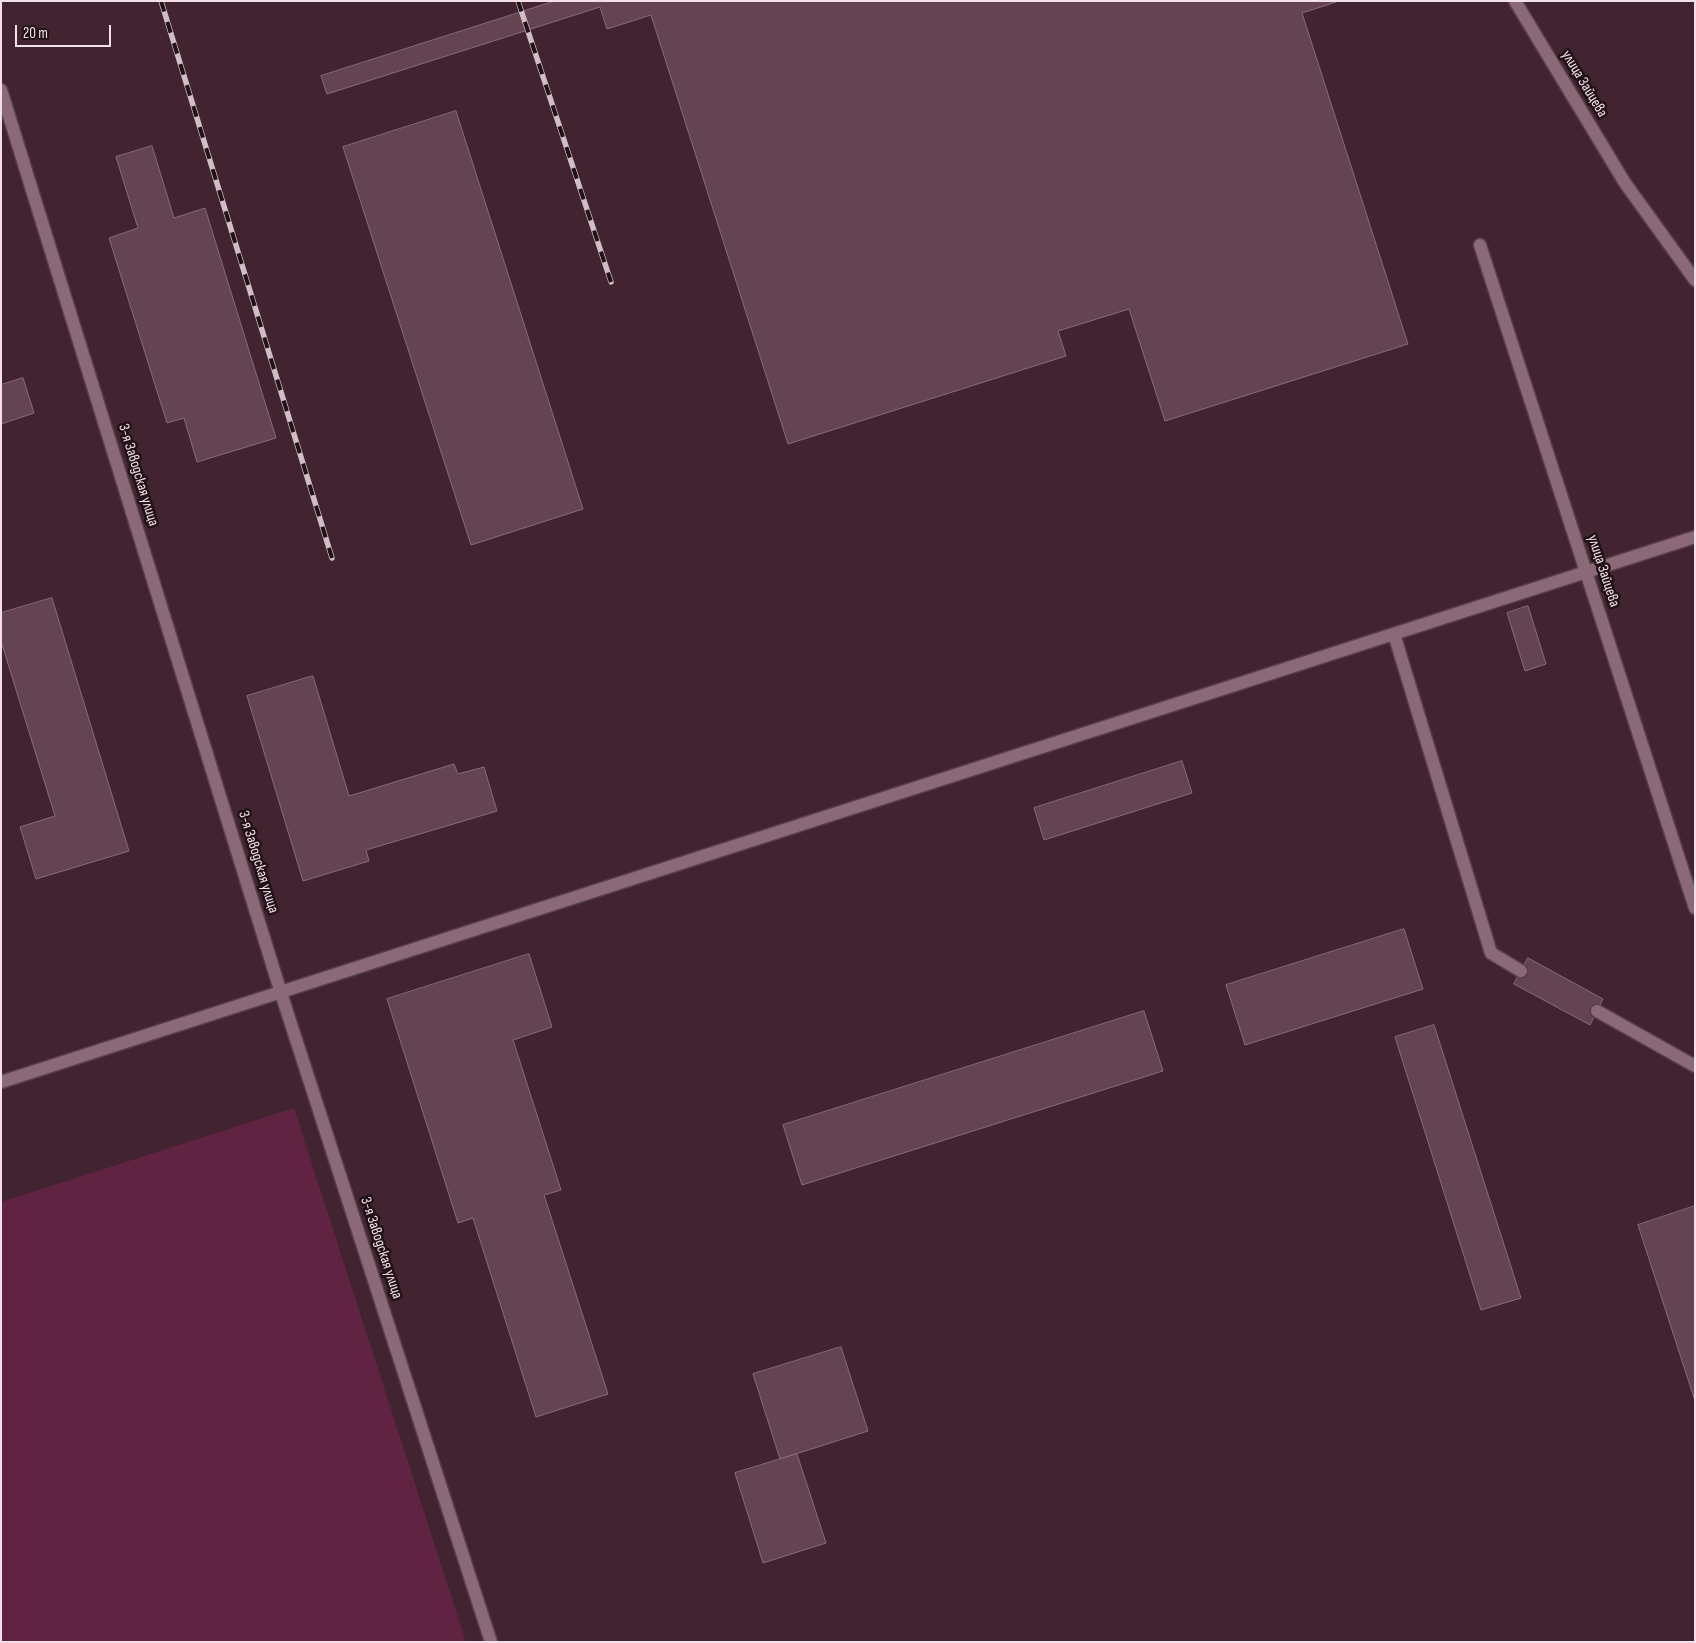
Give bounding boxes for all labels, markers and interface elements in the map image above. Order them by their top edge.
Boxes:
scale bar [18,15,114,47]
text: 20 m [23,24,48,43]
street label: улица Зайцева [1557,47,1611,121]
street label: 3-я Заводская улица [114,422,162,528]
street label: улица Зайцева [1583,533,1623,609]
street label: 3-я Заводская улица [234,809,282,915]
street label: 3-я Заводская улица [356,1195,406,1301]

